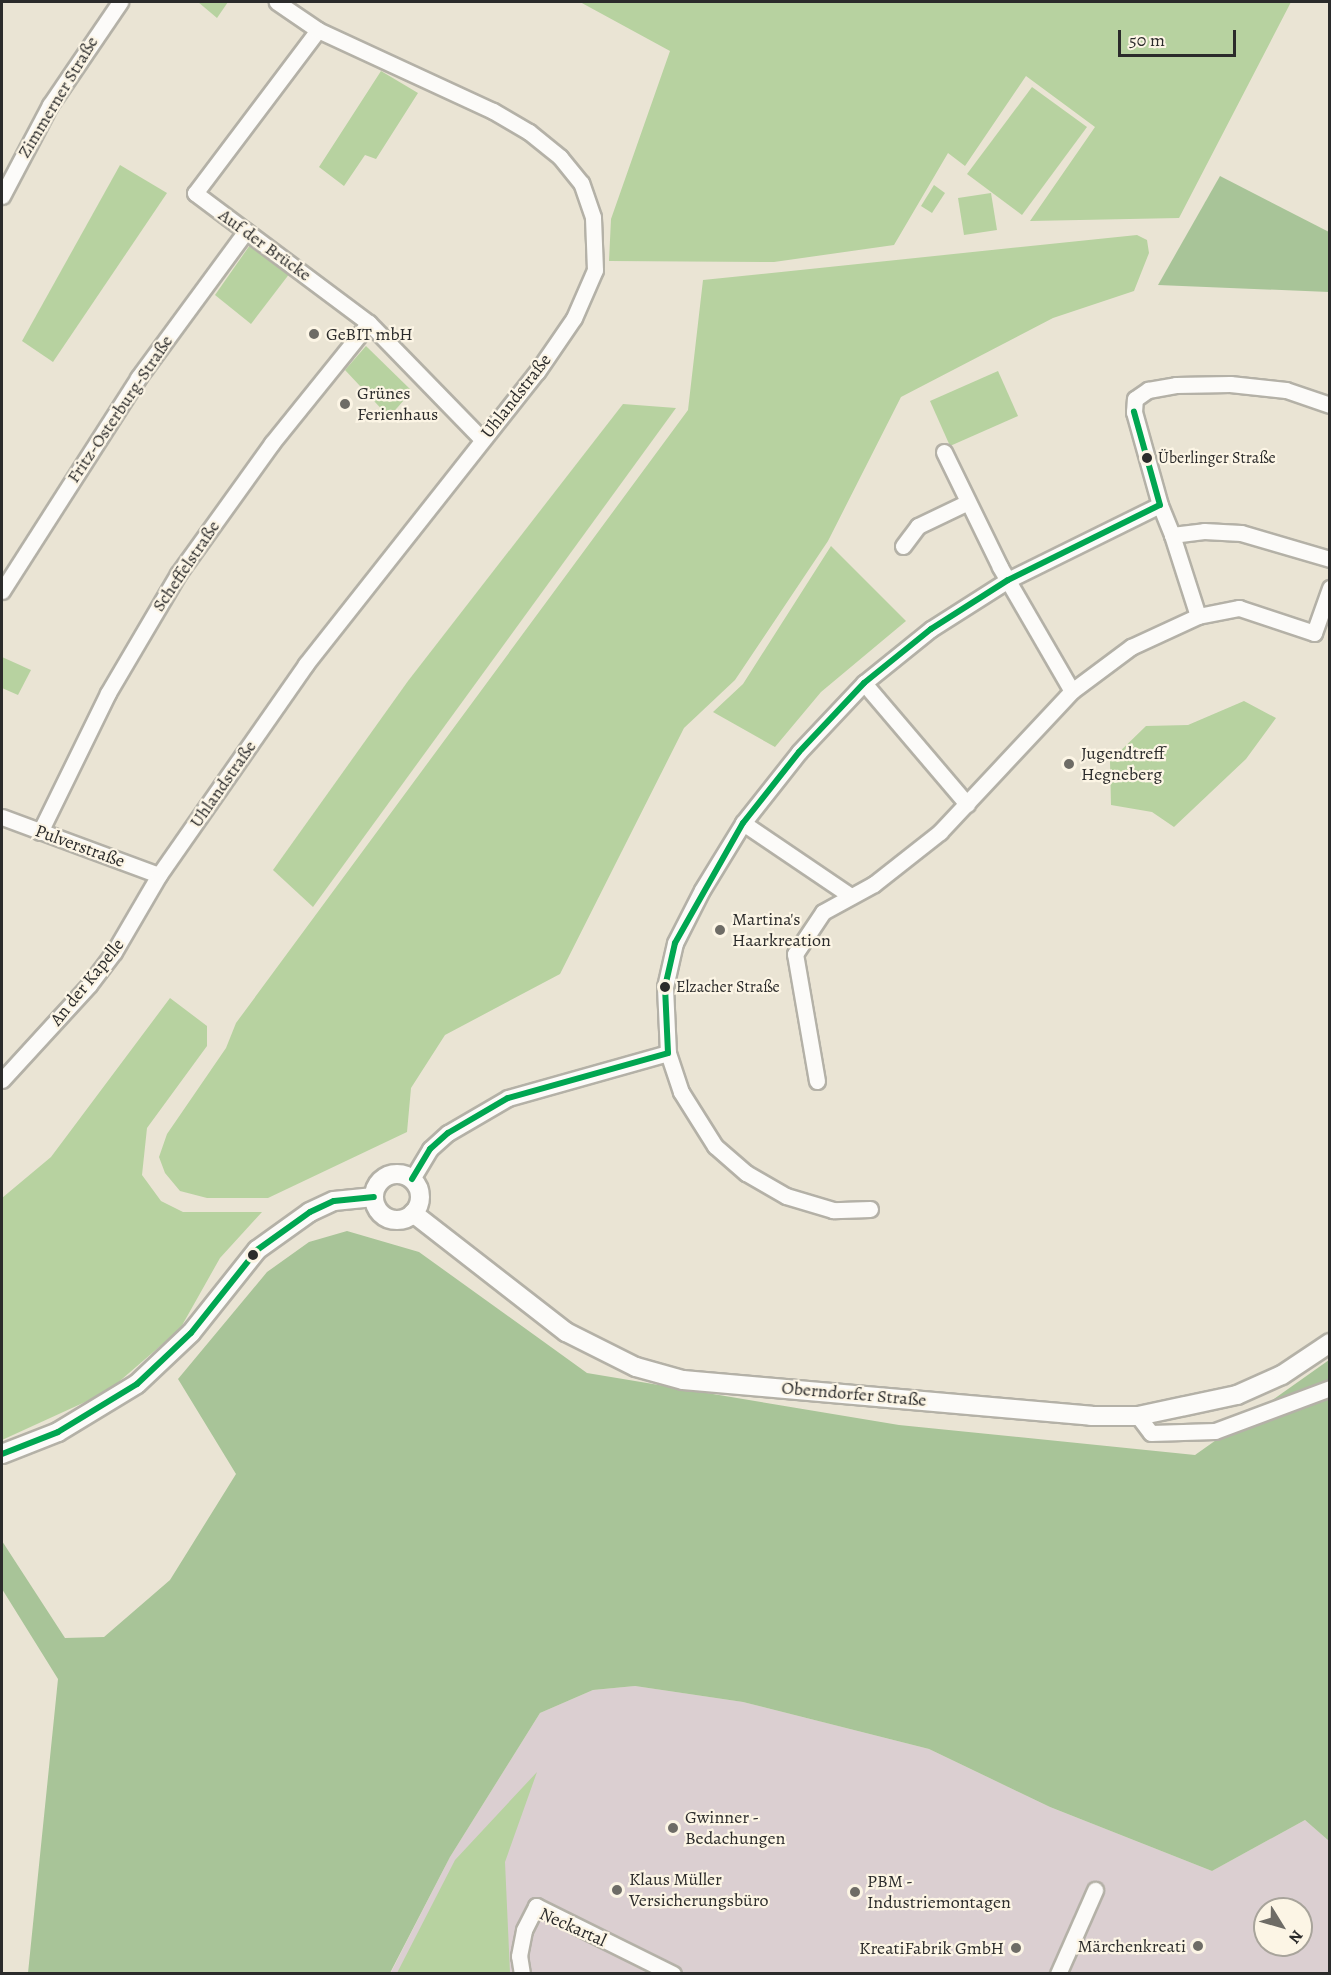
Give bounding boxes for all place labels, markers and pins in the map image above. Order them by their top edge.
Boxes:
place label: GeBIT mbH [326,323,413,345]
marker: GeBIT mbH [307,327,321,341]
place label: Grünes Ferienhaus [357,383,438,426]
marker: Grünes Ferienhaus [338,397,352,411]
place label: Überlinger Straße [1158,448,1276,468]
marker: Überlinger Straße [1141,452,1153,464]
place label: Jugendtreff Hegneberg [1081,743,1165,786]
marker: Jugendtreff Hegneberg [1062,757,1076,771]
place label: Martina's Haarkreation [732,909,831,952]
marker: Martina's Haarkreation [713,923,727,937]
place label: Elzacher Straße [676,977,780,997]
marker: Elzacher Straße [659,981,671,993]
unlabelled marker [247,1249,259,1261]
place label: Gwinner - Bedachungen [685,1807,785,1850]
marker: Gwinner - Bedachungen [666,1821,680,1835]
place label: Klaus Müller Versicherungsbüro [629,1869,769,1912]
place label: PBM - Industriemontagen [867,1871,1011,1914]
marker: Klaus Müller Versicherungsbüro [610,1883,624,1897]
marker: PBM - Industriemontagen [848,1885,862,1899]
place label: Märchenkreati [1078,1935,1186,1957]
place label: KreatiFabrik GmbH [859,1937,1004,1959]
marker: Märchenkreati [1191,1939,1205,1953]
marker: KreatiFabrik GmbH [1009,1941,1023,1955]

